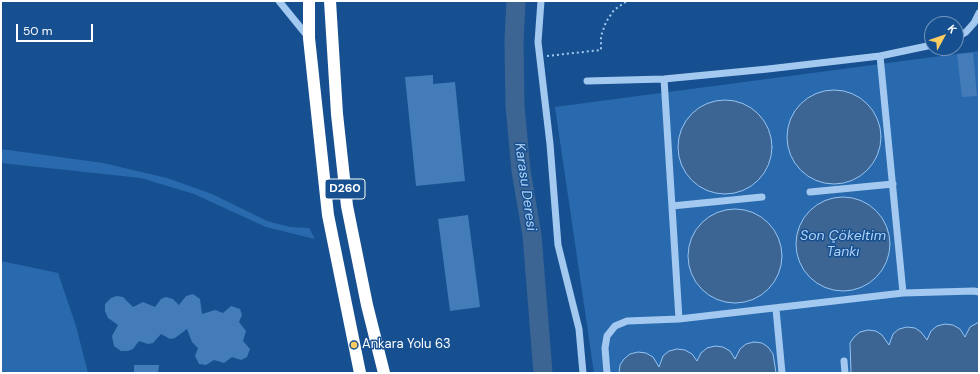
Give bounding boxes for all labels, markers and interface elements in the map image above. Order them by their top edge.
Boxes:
scale bar [18,16,95,42]
north arrow [924,16,964,56]
text: K [945,22,960,36]
text: 50 m [23,23,52,39]
water label: Karasu Deresi [511,142,539,232]
road number: D260 [325,179,365,199]
water label: Son Çökeltim Tankı [800,228,886,260]
place label: Ankara Yolu 63 [362,337,451,353]
marker: Ankara Yolu 63 [349,340,359,350]

